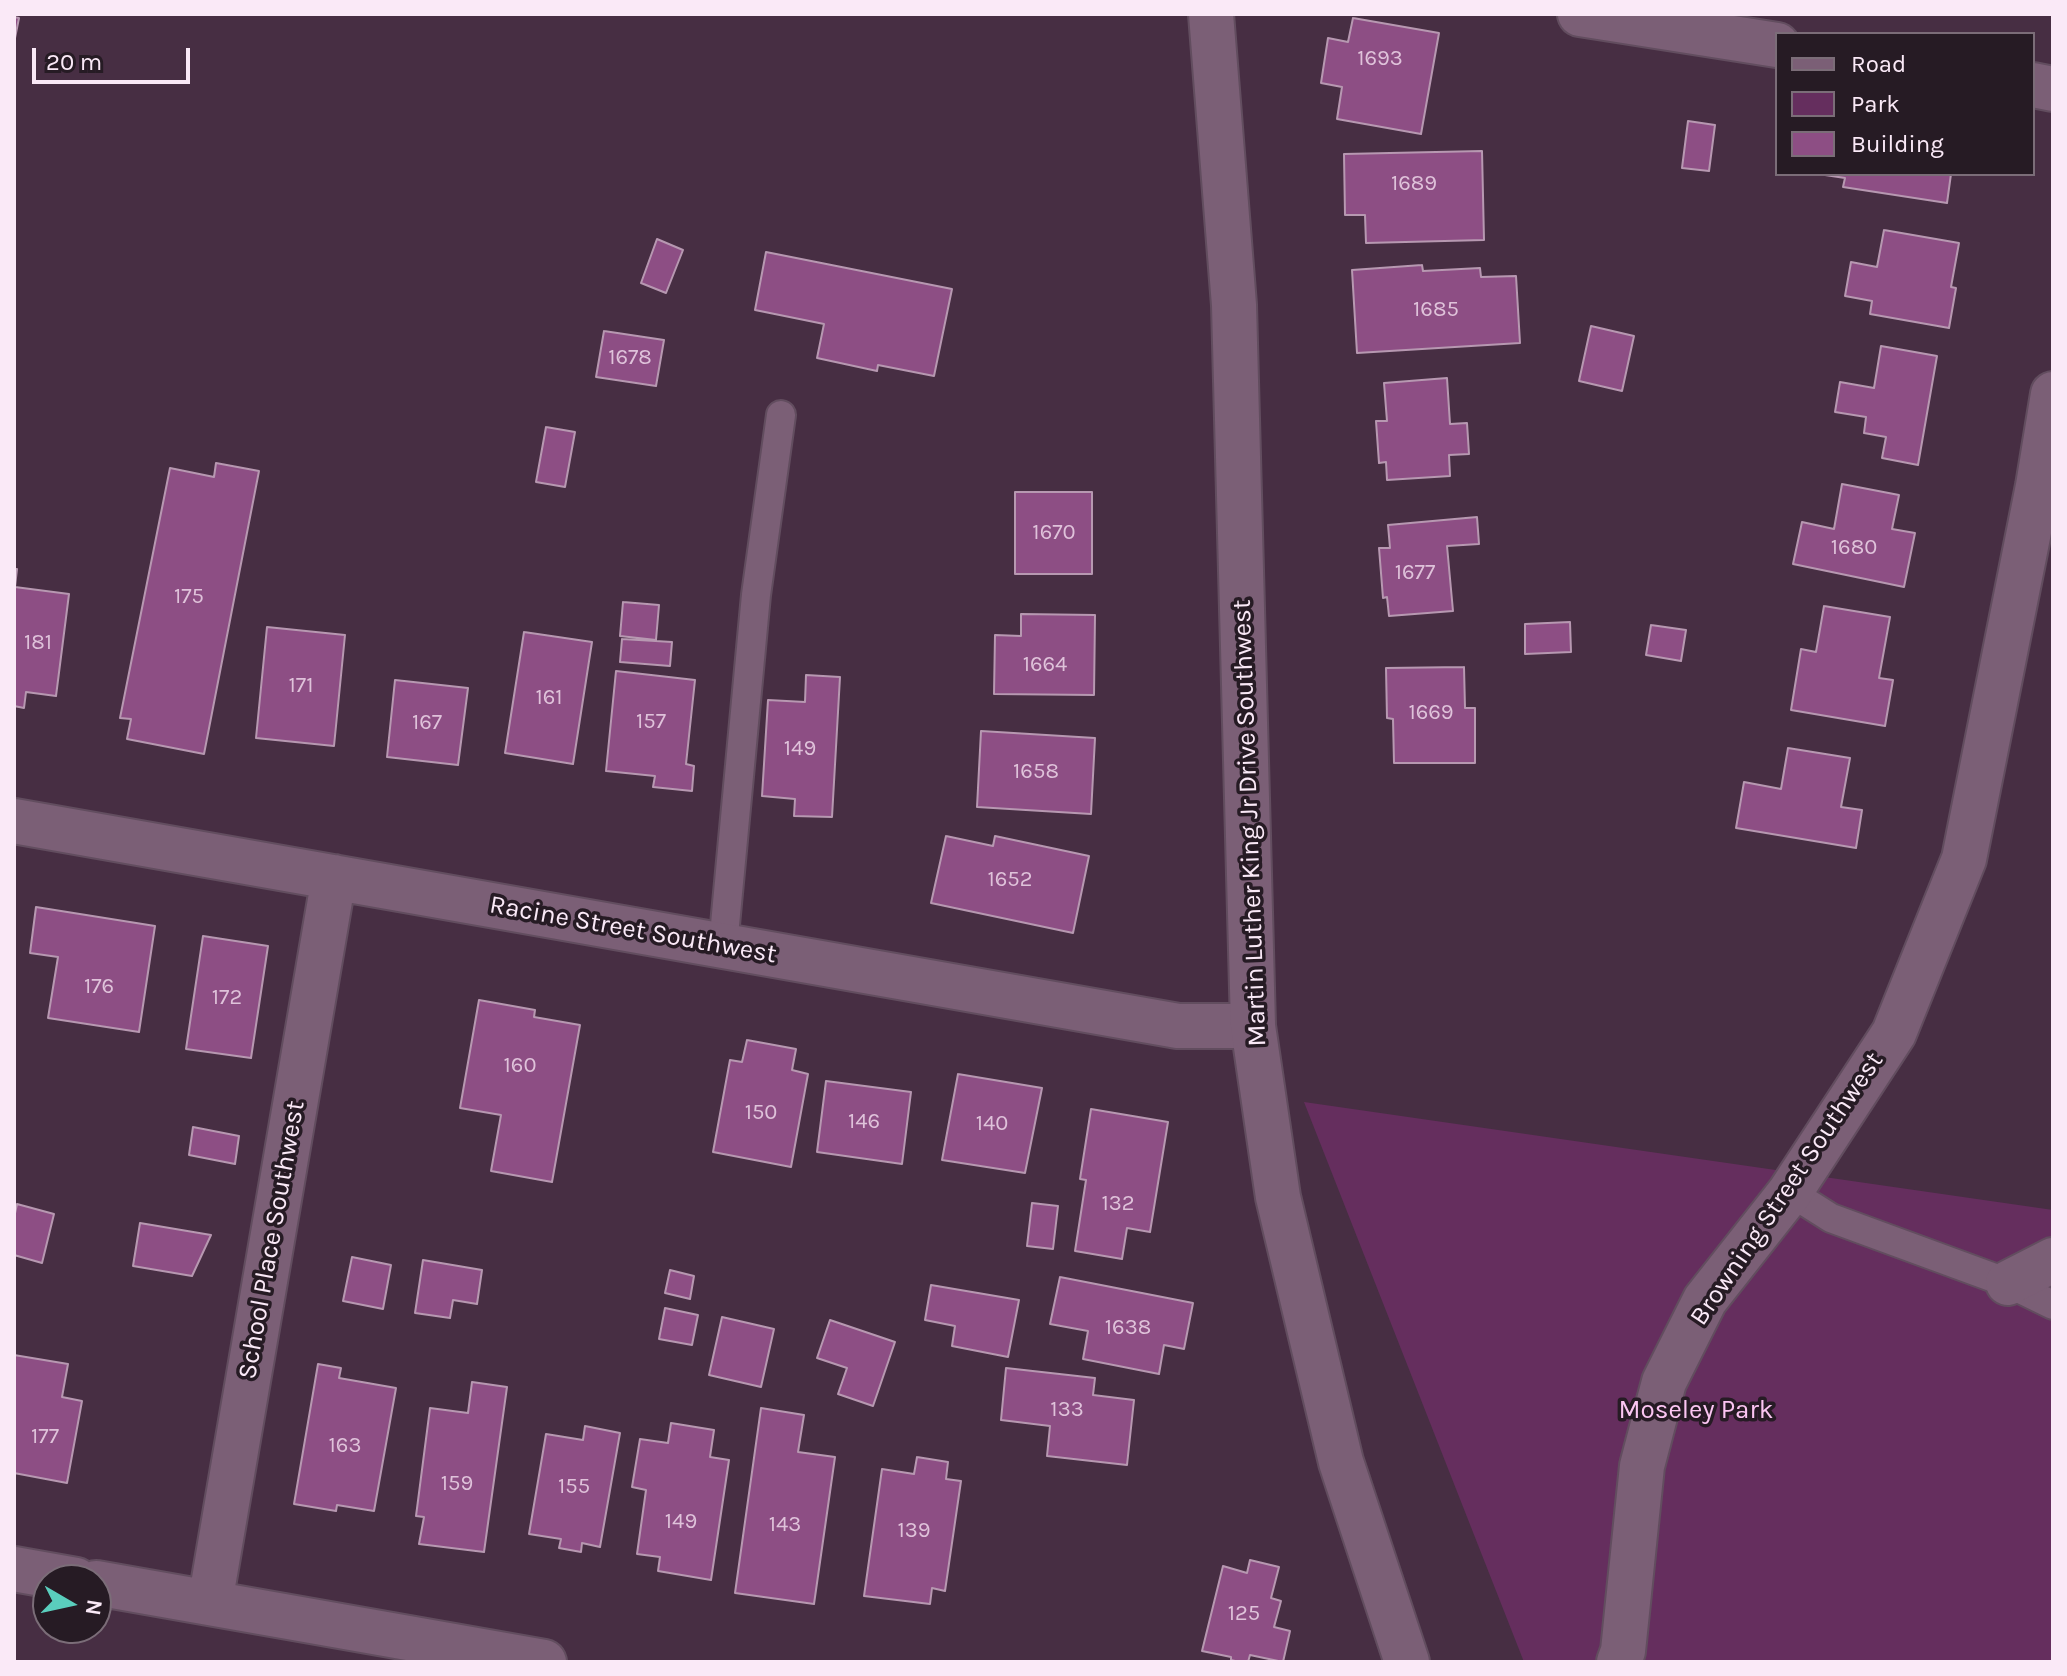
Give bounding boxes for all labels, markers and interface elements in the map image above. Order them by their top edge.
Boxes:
scale bar [36,32,194,82]
legend [1775,32,2035,176]
house number: 1693 [1357,46,1403,72]
text: 20 m [46,48,102,76]
text: Road [1851,50,1906,78]
text: Park [1851,90,1900,118]
text: Building [1851,130,1944,158]
house number: 1689 [1391,171,1437,197]
house number: 1685 [1413,297,1459,323]
house number: 1678 [608,345,652,371]
house number: 1670 [1032,520,1076,546]
house number: 1680 [1831,535,1877,561]
house number: 1677 [1395,560,1435,586]
house number: 175 [174,584,204,610]
street label: Martin Luther King Jr Drive Southwest [1227,599,1273,1047]
house number: 181 [24,630,52,656]
house number: 1664 [1023,652,1067,678]
house number: 171 [289,673,313,699]
house number: 161 [535,685,563,711]
house number: 1669 [1408,700,1454,726]
house number: 157 [636,709,666,735]
house number: 167 [412,710,442,736]
house number: 149 [784,736,816,762]
house number: 1658 [1013,759,1059,785]
house number: 1652 [987,867,1033,893]
street label: Racine Street Southwest [487,889,779,971]
house number: 176 [84,974,114,1000]
house number: 172 [212,985,242,1011]
street label: Browning Street Southwest [1684,1046,1890,1332]
house number: 160 [504,1053,536,1079]
street label: School Place Southwest [232,1098,312,1382]
house number: 150 [745,1100,777,1126]
house number: 146 [848,1109,880,1135]
house number: 140 [976,1111,1008,1137]
house number: 132 [1101,1191,1135,1217]
house number: 1638 [1105,1315,1151,1341]
park label: Moseley Park [1619,1395,1773,1427]
house number: 133 [1050,1397,1084,1423]
house number: 177 [31,1424,59,1450]
house number: 163 [329,1433,361,1459]
house number: 159 [441,1471,473,1497]
house number: 155 [558,1474,590,1500]
house number: 149 [665,1509,697,1535]
house number: 143 [769,1512,801,1538]
house number: 139 [897,1518,931,1544]
north arrow [32,1564,112,1644]
text: N [80,1598,108,1617]
house number: 125 [1228,1601,1260,1627]

